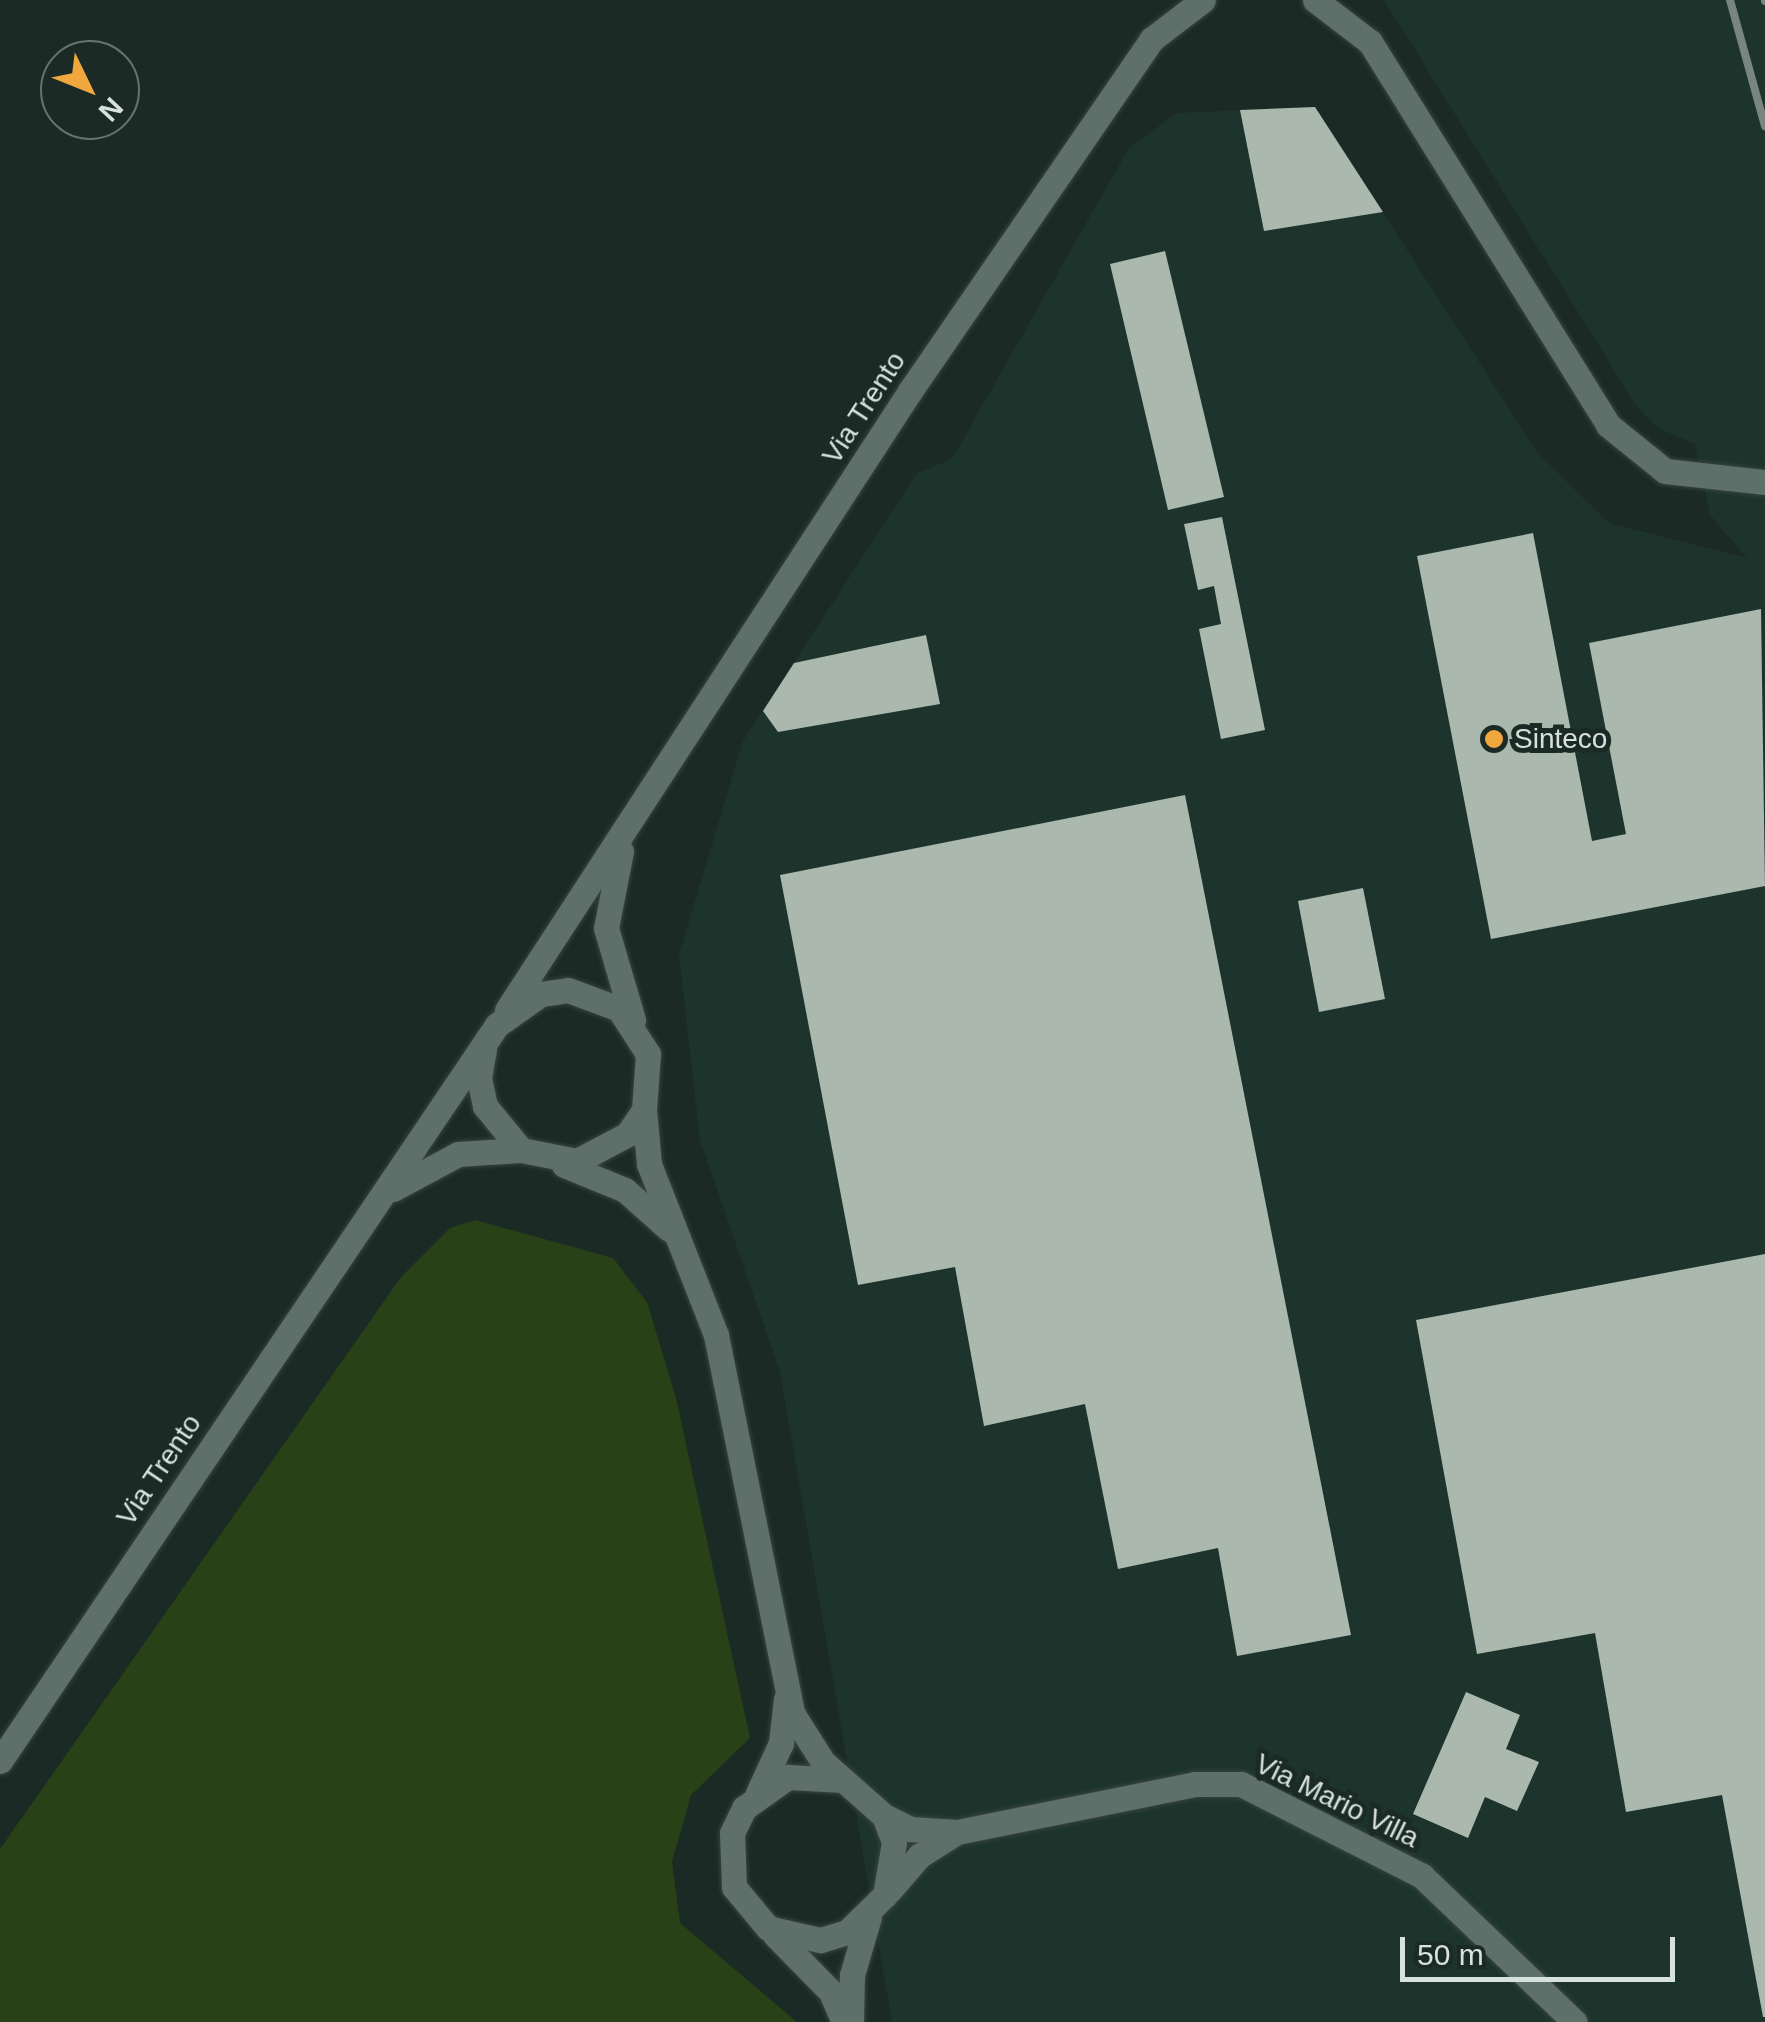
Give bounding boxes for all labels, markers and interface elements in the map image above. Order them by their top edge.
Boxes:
north arrow [40,40,140,140]
text: N [93,91,129,127]
street label: Via Trento [815,345,913,471]
place label: Sinteco [1514,722,1607,756]
marker: Sinteco [1483,728,1505,750]
street label: Via Trento [109,1408,209,1532]
street label: Via Mario Villa [1250,1747,1424,1855]
scale bar [1405,1917,1680,1979]
text: 50 m [1417,1938,1484,1971]

